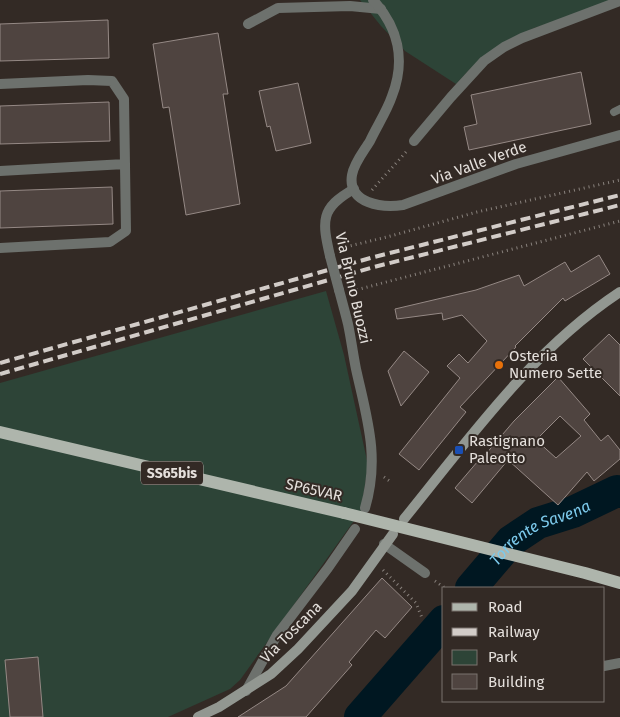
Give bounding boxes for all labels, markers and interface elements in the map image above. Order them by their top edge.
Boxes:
street label: Via Valle Verde [429,137,529,189]
street label: Via Bruno Buozzi [331,231,375,345]
place label: Osteria Numero Sette [509,347,602,382]
marker: Osteria Numero Sette [493,359,505,371]
place label: Rastignano Paleotto [469,432,545,467]
marker: Rastignano Paleotto [453,444,465,456]
road number: SS65bis [141,462,203,484]
street label: SP65VAR [284,475,344,505]
water label: Torrente Savena [486,496,594,569]
legend [442,587,605,702]
street label: Via Toscana [257,598,325,666]
text: Road [488,598,523,616]
text: Railway [488,623,540,641]
text: Park [488,648,518,666]
text: Building [488,673,544,691]

